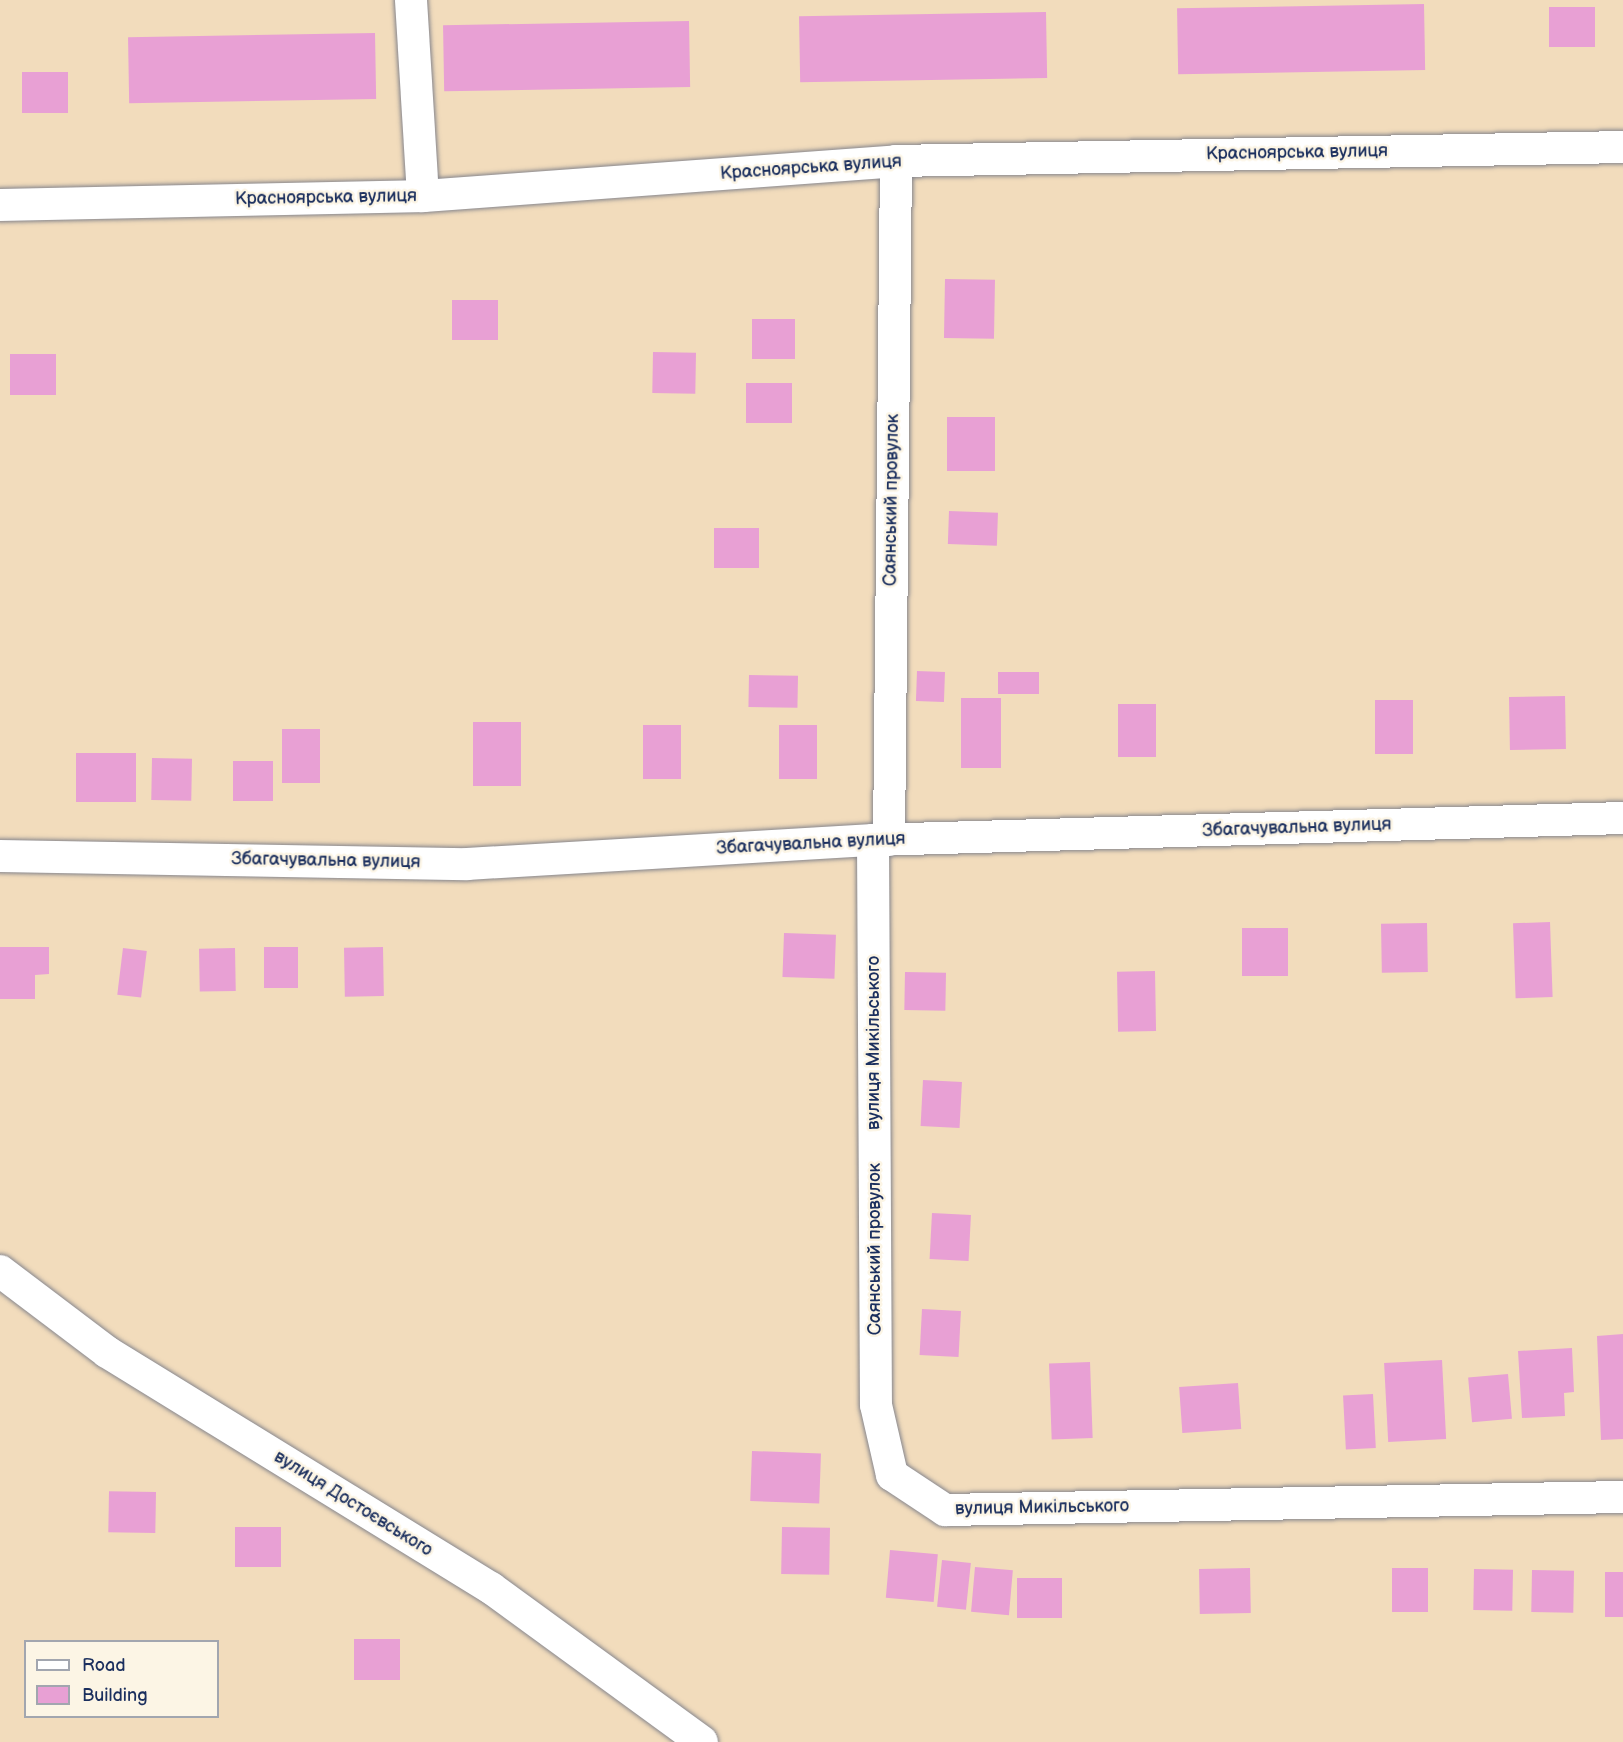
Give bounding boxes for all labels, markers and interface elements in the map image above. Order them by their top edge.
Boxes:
street label: Красноярська вулиця [1206,141,1388,165]
street label: Красноярська вулиця [719,151,903,185]
street label: Красноярська вулиця [235,186,417,210]
street label: Саянський провулок [880,414,904,586]
street label: Збагачувальна вулиця [1202,814,1392,842]
street label: Збагачувальна вулиця [716,828,906,860]
street label: Збагачувальна вулиця [231,849,421,873]
street label: вулиця Микільського [863,956,885,1130]
street label: Саянський провулок [864,1163,886,1335]
street label: вулиця Достоєвського [270,1446,436,1562]
street label: вулиця Микільського [955,1496,1129,1520]
legend [24,1640,219,1718]
text: Road [82,1655,126,1676]
text: Building [82,1685,148,1706]

